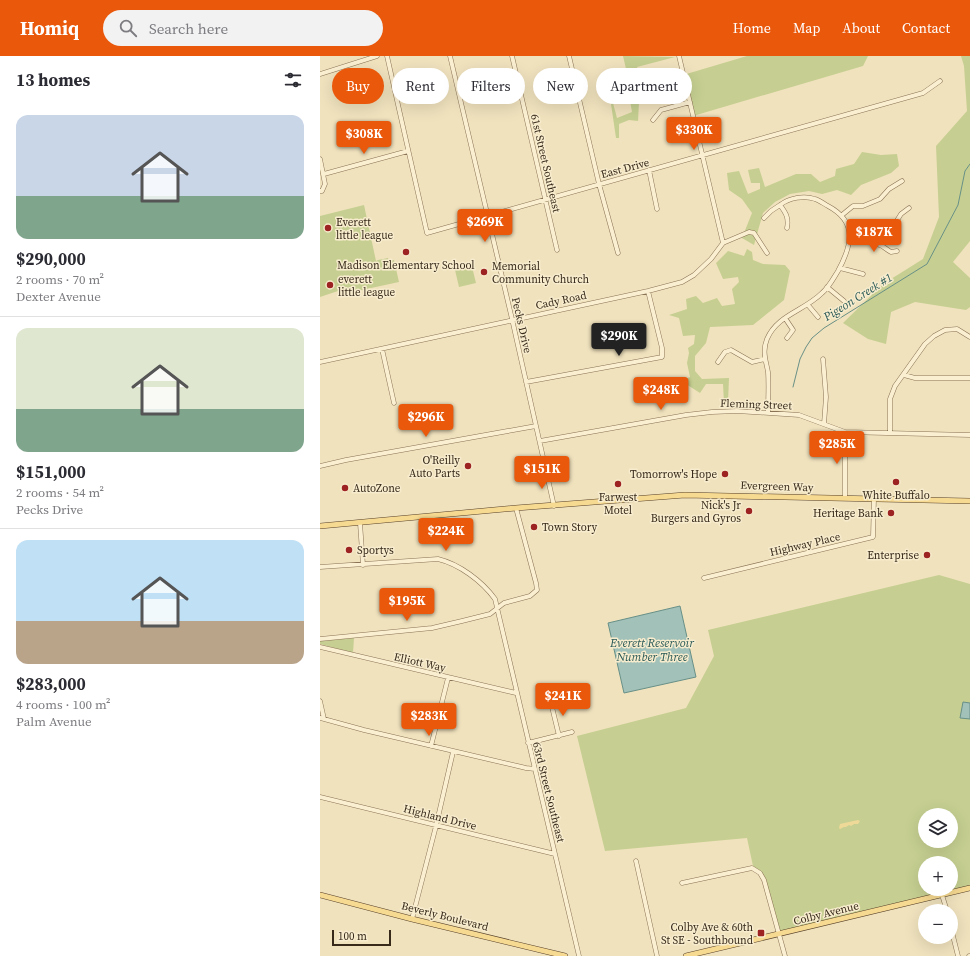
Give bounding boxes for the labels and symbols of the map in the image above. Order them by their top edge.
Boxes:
street label: 61st Street Southeast [527,112,564,214]
pin: $330K [666,117,722,151]
pin: $308K [336,121,392,155]
street label: East Drive [599,155,651,182]
pin: $269K [457,209,513,243]
place label: Everett little league [336,215,394,243]
pin: $187K [846,219,902,253]
marker: Everett little league [323,223,333,233]
marker: Madison Elementary School [401,247,411,257]
place label: Madison Elementary School [337,258,475,273]
place label: Memorial Community Church [492,259,590,287]
marker: Memorial Community Church [479,267,489,277]
water label: Pigeon Creek #1 [819,269,896,325]
place label: everett little league [338,272,396,300]
marker: everett little league [325,280,335,290]
street label: Cady Road [534,288,589,313]
street label: Pecks Drive [508,296,535,355]
pin: $290K [591,323,647,357]
pin: $248K [633,377,689,411]
street label: Fleming Street [720,396,793,413]
pin: $296K [398,404,454,438]
pin: $285K [809,431,865,465]
place label: O'Reilly Auto Parts [409,453,460,481]
pin: $151K [514,456,570,490]
marker: O'Reilly Auto Parts [463,461,473,471]
place label: Tomorrow's Hope [630,467,717,482]
marker: Tomorrow's Hope [720,469,730,479]
marker: White Buffalo [891,477,901,487]
street label: Evergreen Way [740,478,814,495]
marker: Farwest Motel [613,479,623,489]
place label: AutoZone [353,481,401,496]
marker: AutoZone [340,483,350,493]
place label: White Buffalo [862,488,930,503]
place label: Farwest Motel [599,490,638,518]
place label: Nick's Jr Burgers and Gyros [651,498,741,526]
marker: Nick's Jr Burgers and Gyros [744,506,754,516]
place label: Heritage Bank [813,506,884,521]
marker: Heritage Bank [886,508,896,518]
pin: $224K [418,518,474,552]
place label: Town Story [542,520,597,535]
marker: Town Story [529,522,539,532]
street label: Highway Place [768,529,842,560]
place label: Sportys [357,543,394,558]
marker: Sportys [344,545,354,555]
place label: Enterprise [867,548,919,563]
marker: Enterprise [922,550,932,560]
pin: $195K [379,588,435,622]
water label: Everett Reservoir Number Three [609,635,695,665]
street label: Elliott Way [392,649,448,676]
pin: $241K [535,683,591,717]
pin: $283K [401,703,457,737]
street label: 63rd Street Southeast [529,740,568,844]
street label: Highland Drive [402,801,478,834]
street label: Beverly Boulevard [400,898,491,935]
street label: Colby Avenue [792,898,861,929]
place label: Colby Ave & 60th St SE - Southbound [661,920,754,948]
scale bar [332,928,391,947]
marker: Colby Ave & 60th St SE - Southbound [756,928,766,938]

